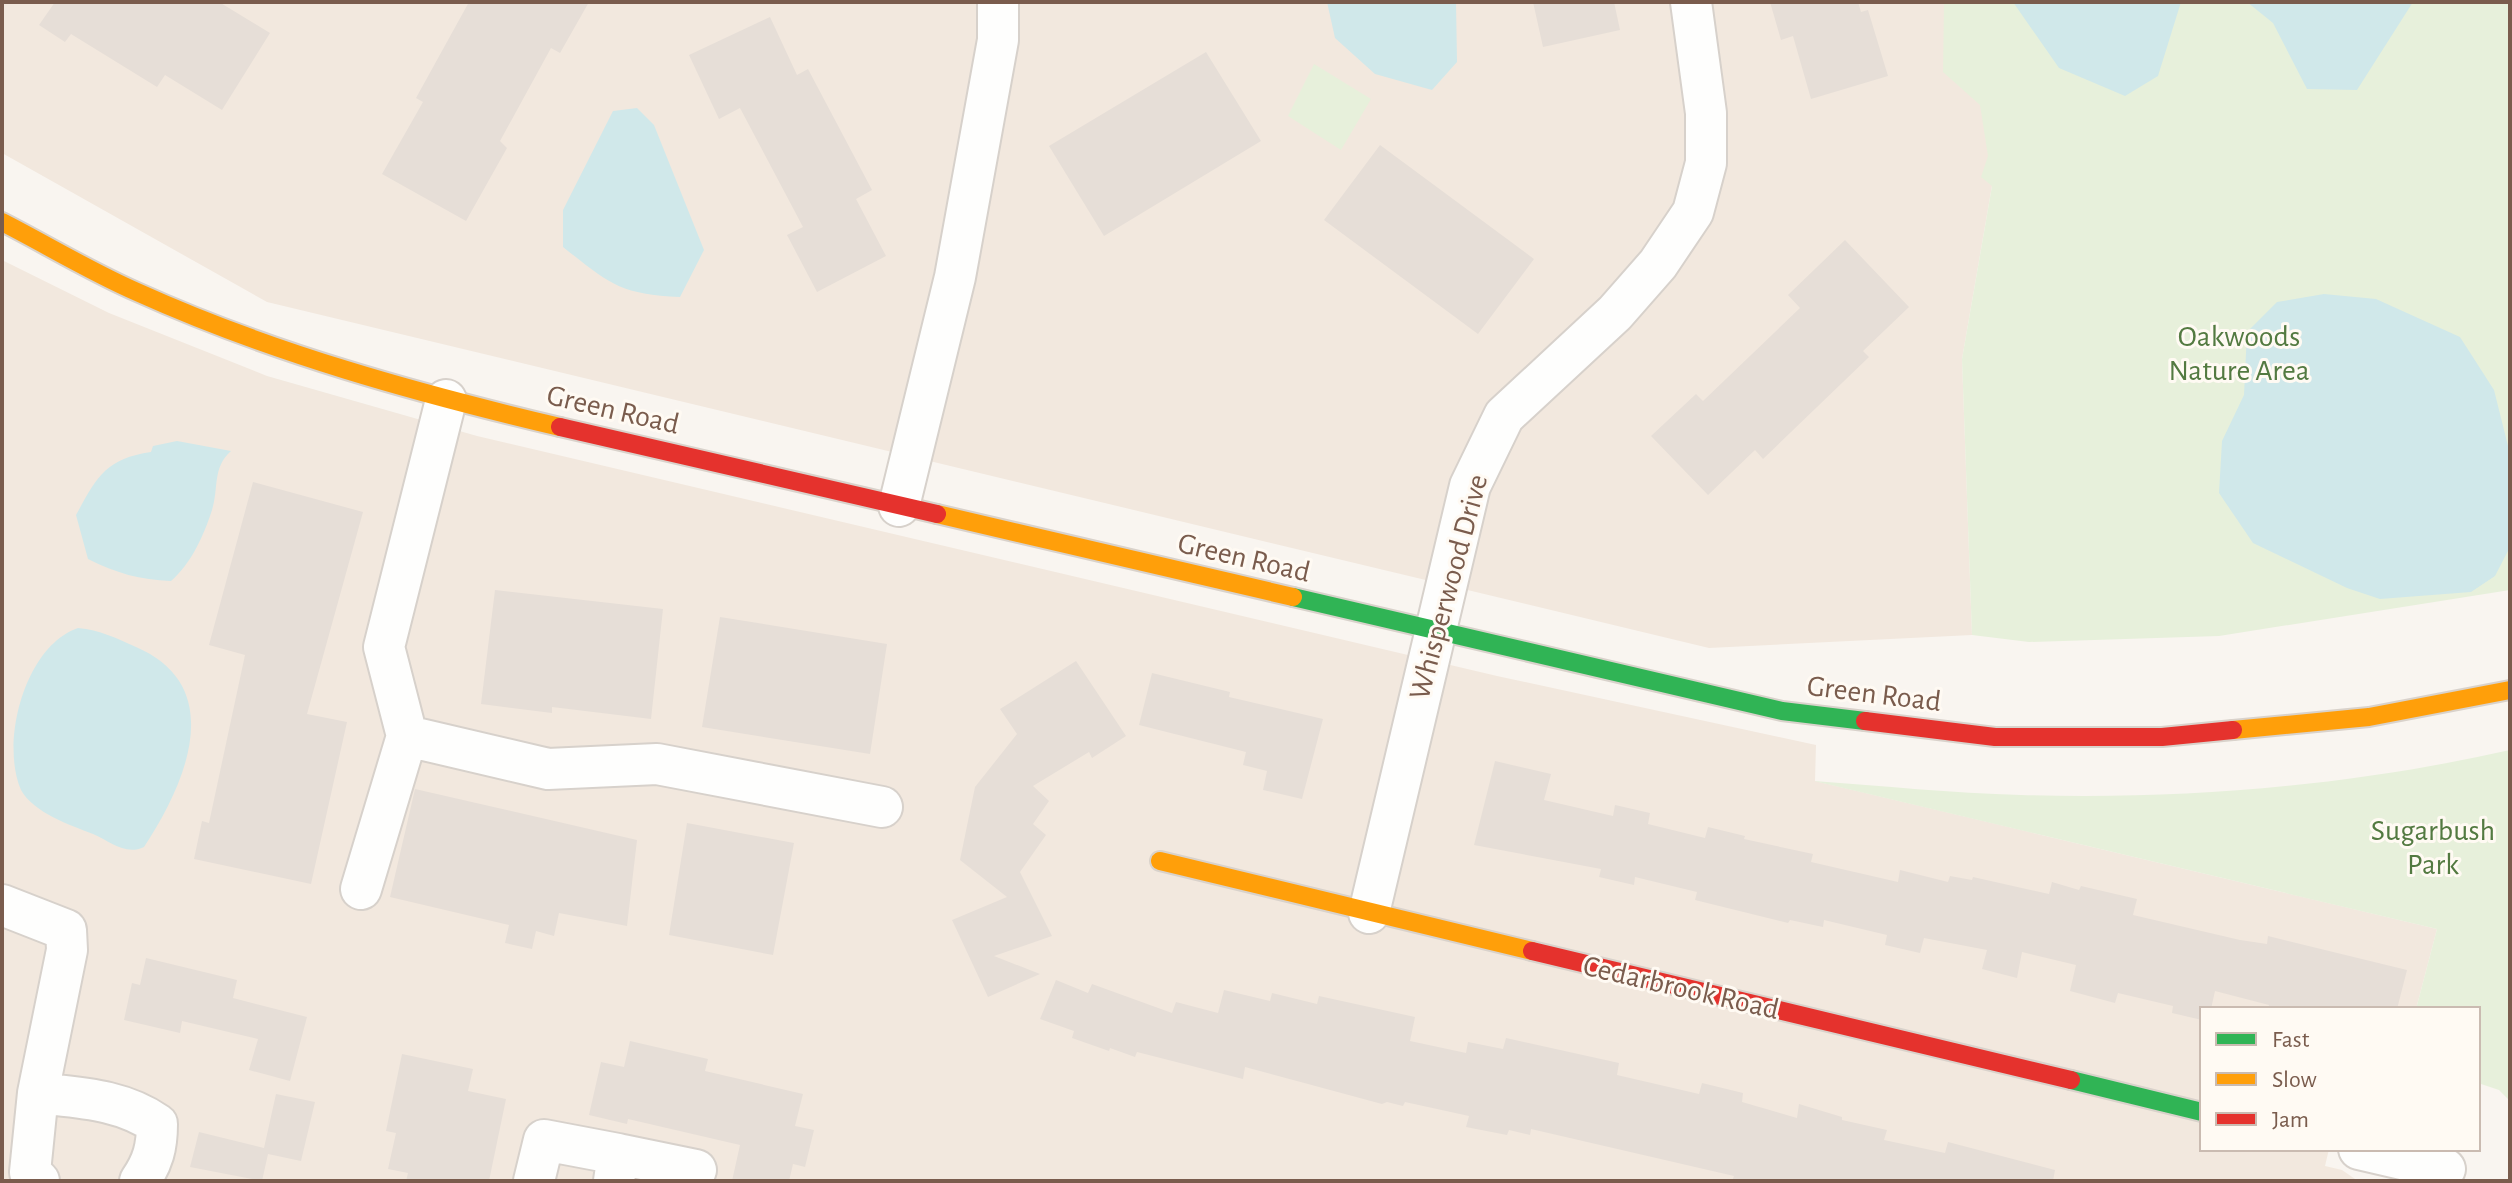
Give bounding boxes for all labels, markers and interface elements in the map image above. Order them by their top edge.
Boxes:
park label: Oakwoods Nature Area [2168,322,2310,386]
street label: Green Road [544,380,682,440]
street label: Whisperwood Drive [1405,471,1493,703]
street label: Green Road [1175,528,1313,588]
street label: Green Road [1805,671,1943,717]
park label: Sugarbush Park [2371,816,2495,880]
street label: Cedarbrook Road [1580,951,1782,1025]
legend [2200,1007,2480,1151]
text: Fast [2272,1028,2310,1052]
text: Slow [2272,1068,2317,1092]
text: Jam [2272,1108,2309,1132]

